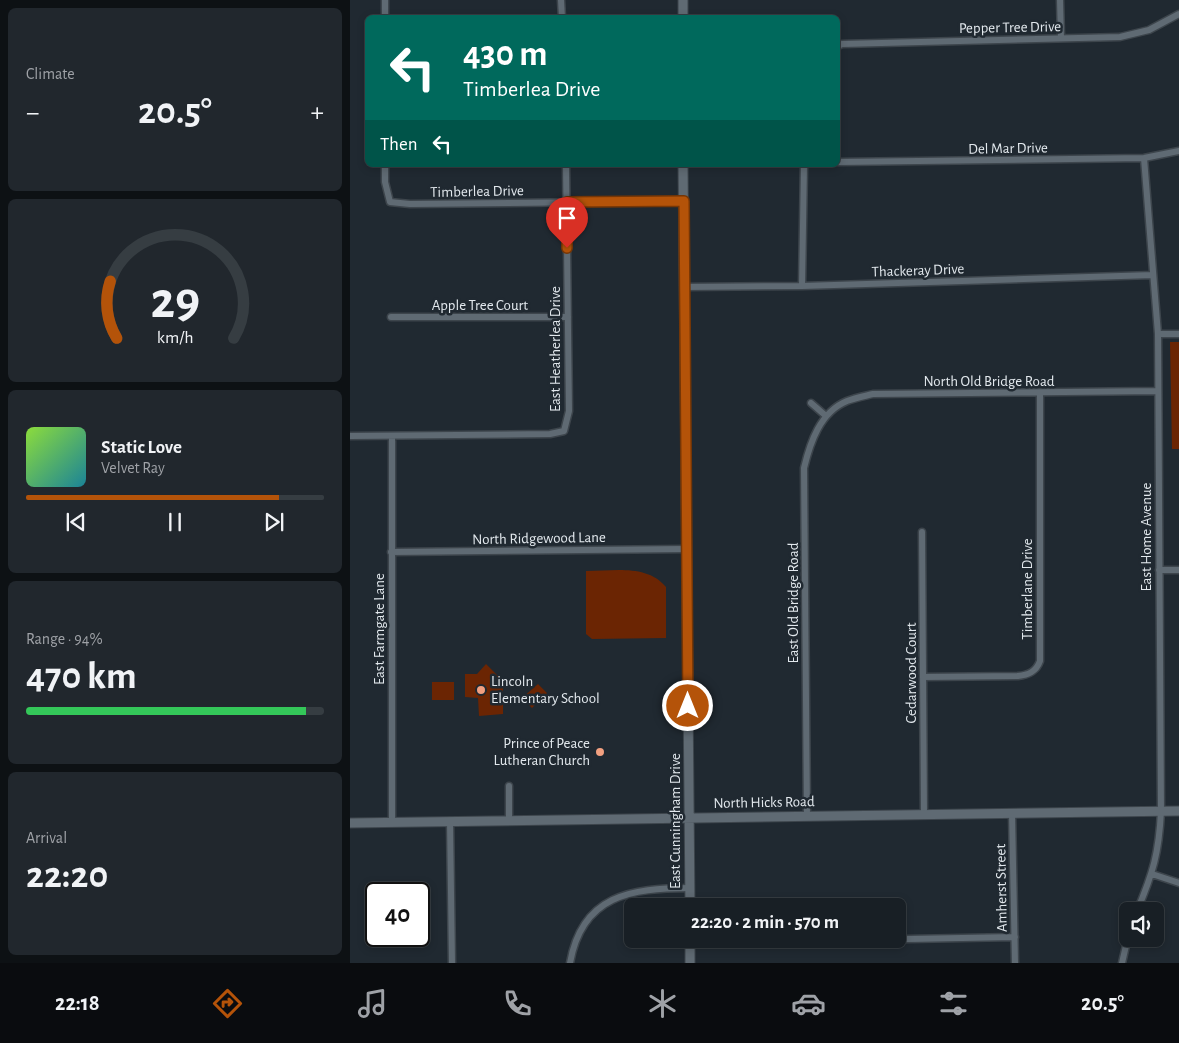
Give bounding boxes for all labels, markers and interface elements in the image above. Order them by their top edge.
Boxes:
street label: Pepper Tree Drive [959,19,1061,36]
icon: left [380,35,445,100]
text: 430 m [463,37,547,72]
text: Climate [26,66,75,82]
text: Timberlea Drive [463,78,600,100]
text: 20.5° [138,93,212,131]
text: − [26,99,39,127]
text: + [311,99,324,127]
icon: left [428,130,456,158]
text: Then [380,135,418,154]
street label: Del Mar Drive [968,140,1048,157]
street label: Timberlea Drive [430,183,524,200]
pin [546,197,588,248]
icon: arrive [553,204,581,232]
street label: Thackeray Drive [871,261,965,280]
text: 29 [150,275,200,327]
street label: East Heatherlea Drive [548,286,563,412]
street label: Apple Tree Court [432,298,528,313]
text: km/h [157,329,193,347]
street label: North Old Bridge Road [923,374,1055,389]
text: Static Love [101,438,182,457]
text: Velvet Ray [101,460,165,476]
street label: East Home Avenue [1139,482,1154,591]
icon: previous [62,508,90,536]
icon: pause [161,508,189,536]
icon: next [260,508,288,536]
street label: North Ridgewood Lane [472,530,606,547]
street label: Timberlane Drive [1020,538,1035,640]
street label: East Old Bridge Road [786,542,801,663]
street label: East Farmgate Lane [372,573,387,685]
street label: Cedarwood Court [904,622,919,723]
text: Range · 94% [26,631,103,647]
text: 470 km [26,658,137,696]
place label: Lincoln Elementary School [491,674,600,706]
position arrow [661,679,713,731]
marker: Lincoln Elementary School [475,684,487,696]
place label: Prince of Peace Lutheran Church [493,736,590,768]
marker: Prince of Peace Lutheran Church [594,746,606,758]
street label: East Cunningham Drive [668,753,683,889]
street label: North Hicks Road [713,794,815,811]
text: Arrival [26,830,67,846]
street label: Amherst Street [993,844,1010,932]
text: 22:20 [26,857,108,895]
speed limit sign: 40 [365,882,430,947]
map controls [1119,902,1164,947]
button: sound [1119,902,1164,947]
text: 22:20 · 2 min · 570 m [691,913,839,932]
icon: directions [210,986,245,1021]
icon: music [355,986,390,1021]
icon: phone [500,986,535,1021]
icon: climate [645,986,680,1021]
icon: car [791,986,826,1021]
icon: filters [936,986,971,1021]
text: 22:18 [55,992,100,1014]
text: 20.5° [1081,992,1124,1014]

